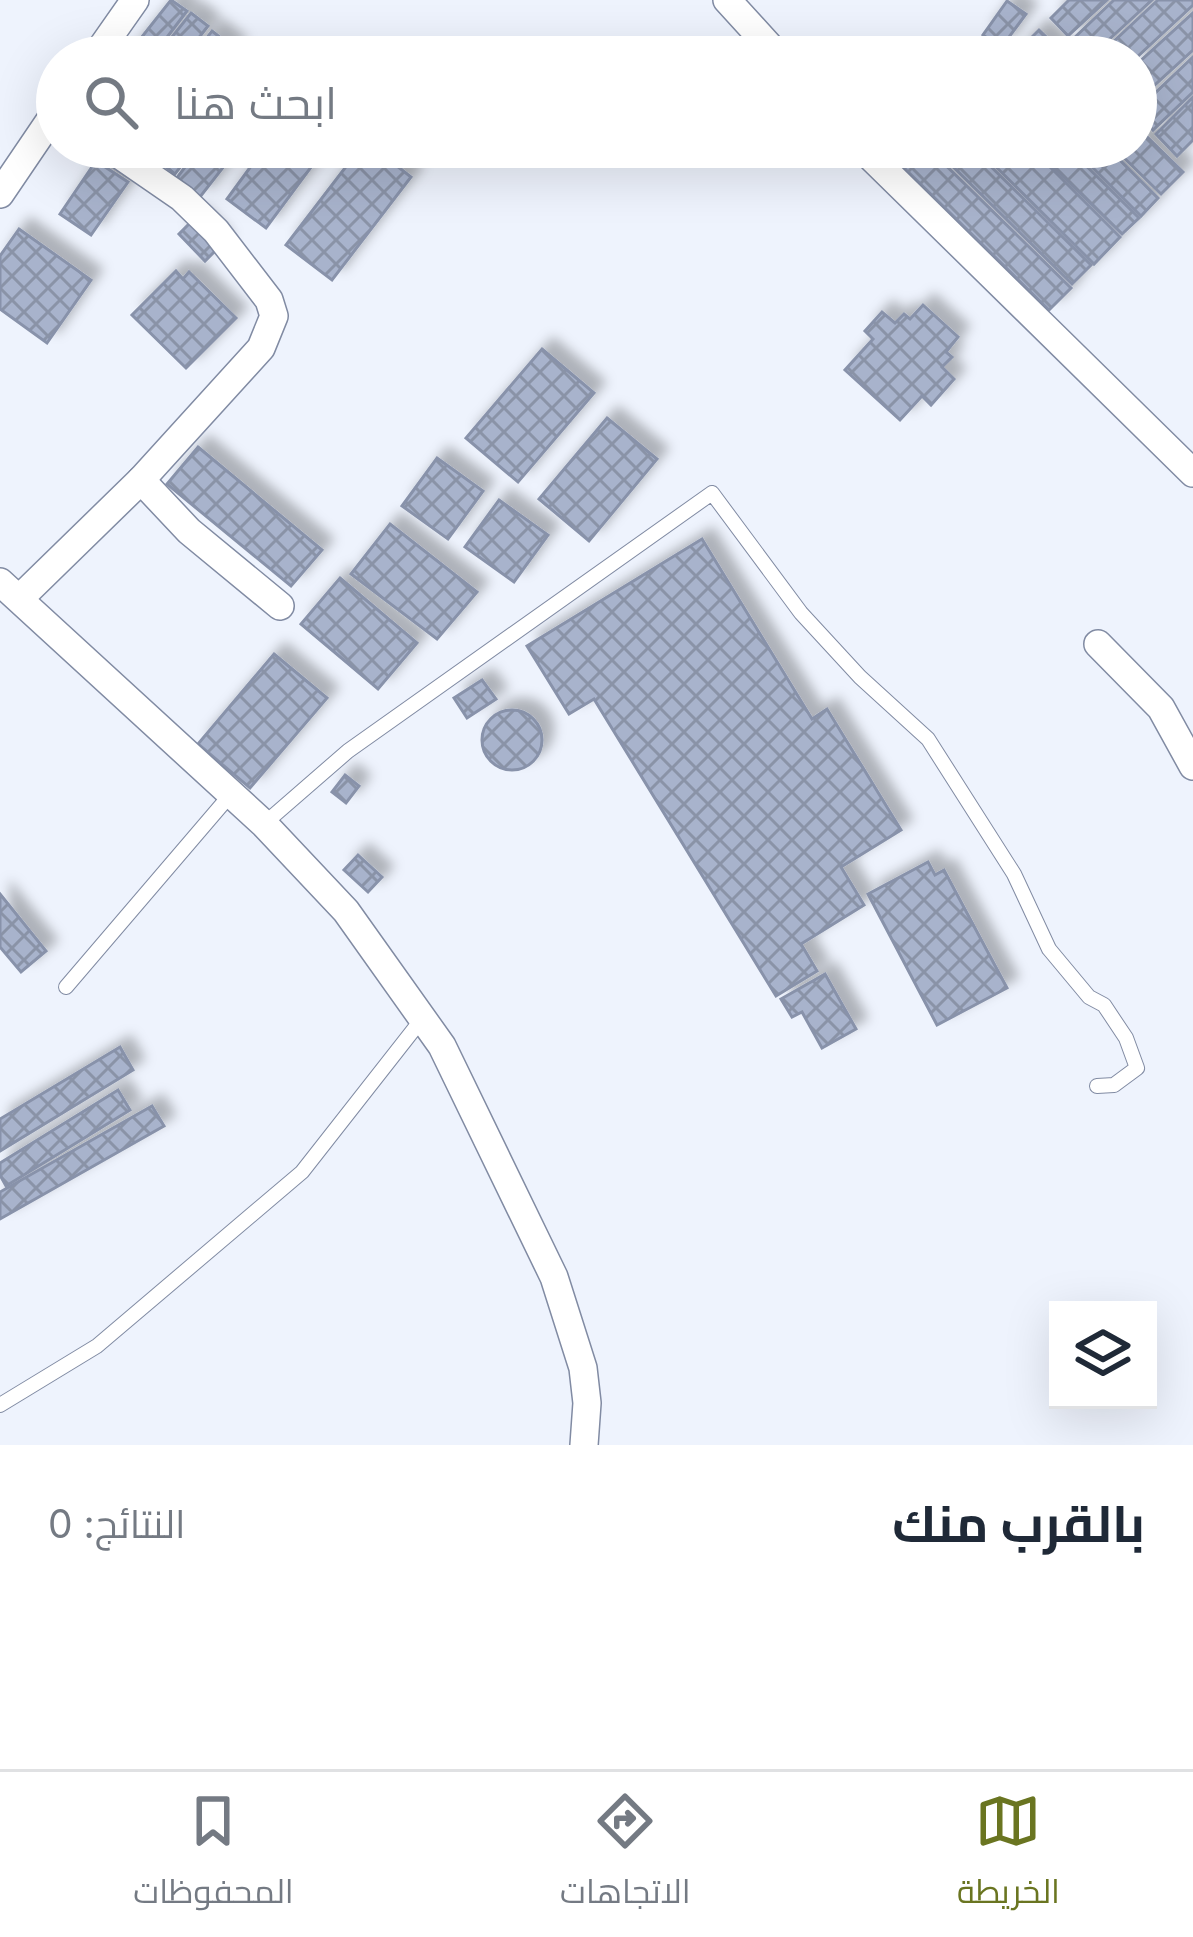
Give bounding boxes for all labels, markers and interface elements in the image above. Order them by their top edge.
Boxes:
search box [36,36,1157,168]
icon: search [78,69,144,135]
text: ابحث هنا [174,75,337,130]
map controls [1049,1301,1157,1409]
button: layers [1049,1301,1157,1409]
text: بالقرب منك [892,1493,1145,1554]
text: النتائج: 0 [48,1500,185,1547]
tab: المحفوظات [133,1788,294,1922]
tab: الاتجاهات [560,1788,691,1922]
tab: الخريطة [957,1788,1060,1922]

